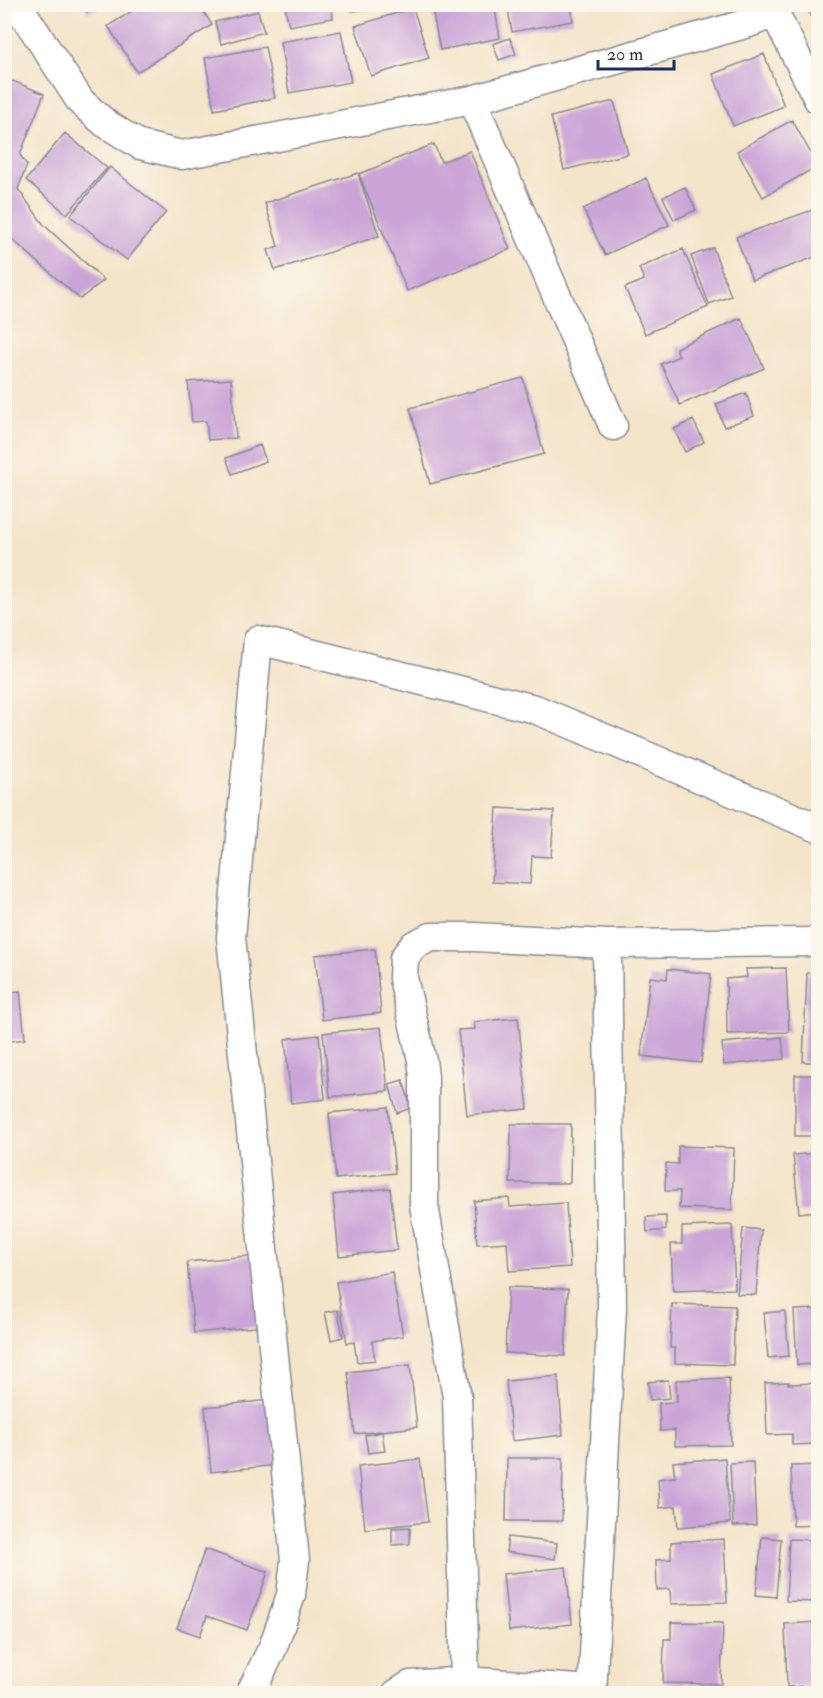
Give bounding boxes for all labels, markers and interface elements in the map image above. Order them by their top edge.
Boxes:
scale bar [598,33,674,71]
text: 20 m [607,43,643,66]

